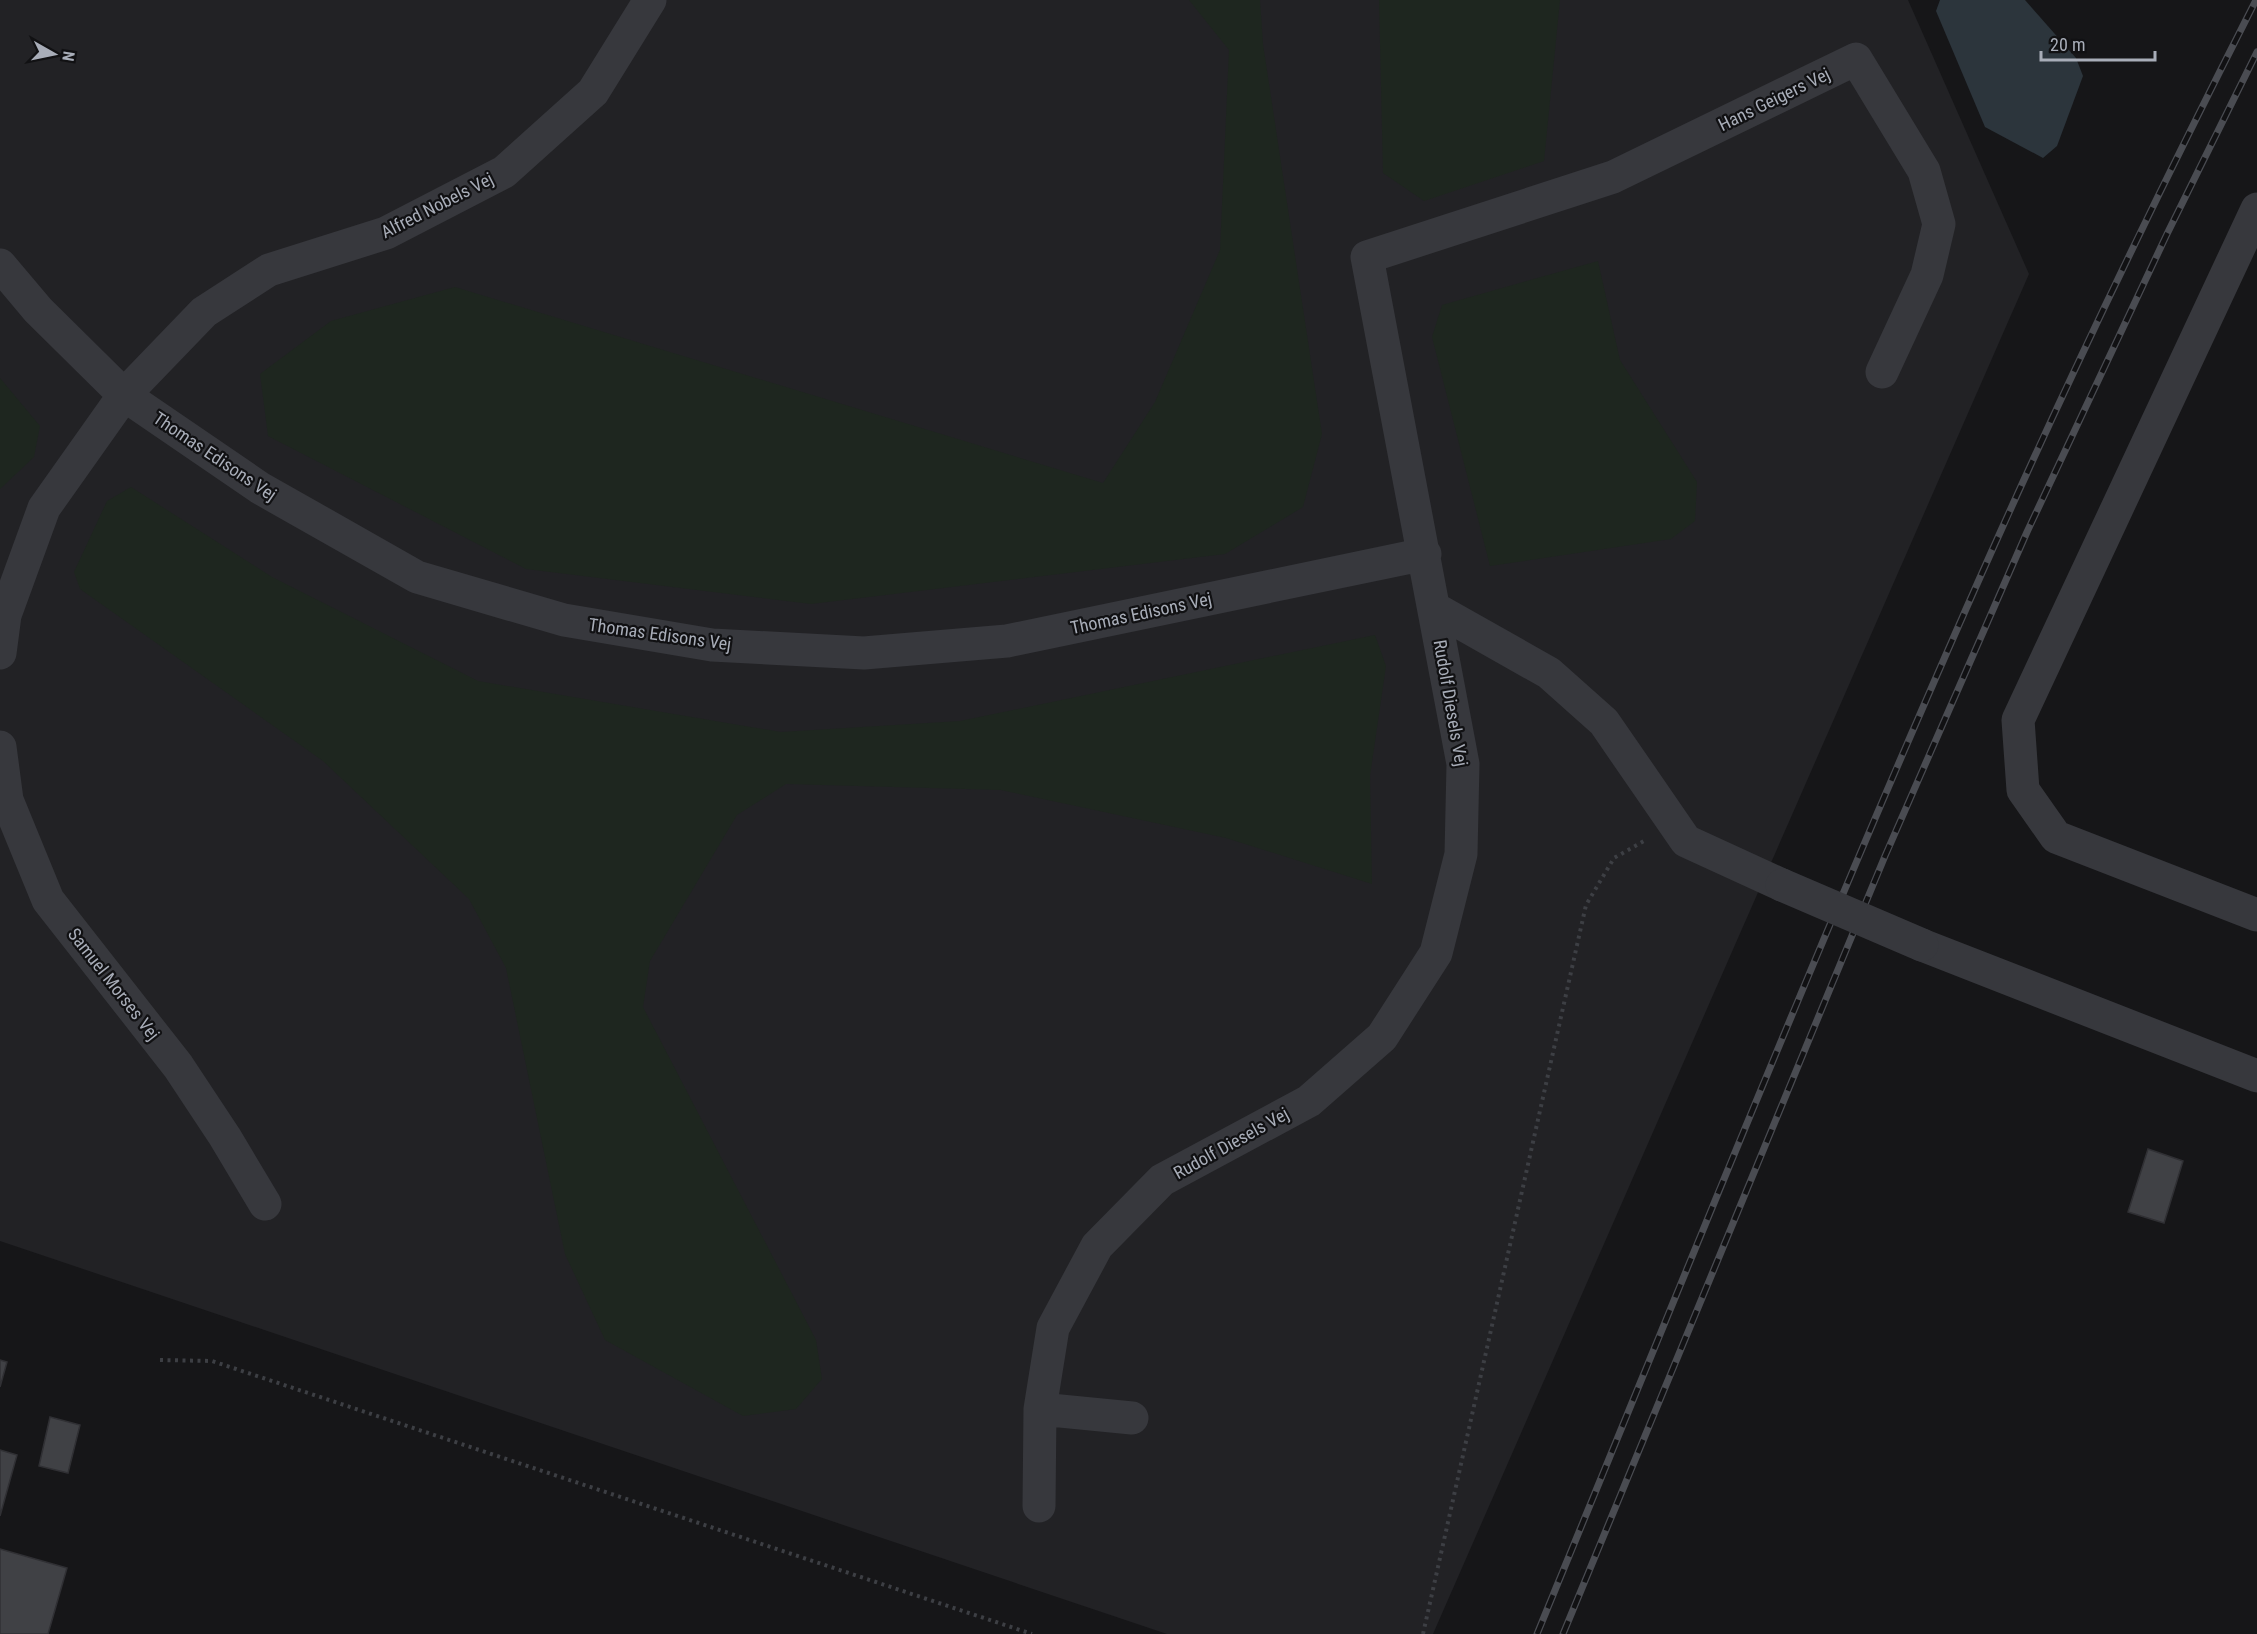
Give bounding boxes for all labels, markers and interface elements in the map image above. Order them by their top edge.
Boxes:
north arrow [24,24,84,84]
scale bar [2041,24,2155,62]
text: 20 m [2050,34,2085,55]
text: N [58,50,78,63]
street label: Hans Geigers Vej [1715,63,1833,135]
street label: Alfred Nobels Vej [377,168,497,242]
street label: Thomas Edisons Vej [149,407,281,505]
street label: Thomas Edisons Vej [1068,588,1214,638]
street label: Thomas Edisons Vej [587,614,733,654]
street label: Rudolf Diesels Vej [1430,638,1472,768]
street label: Samuel Morses Vej [64,924,164,1044]
street label: Rudolf Diesels Vej [1170,1103,1292,1183]

